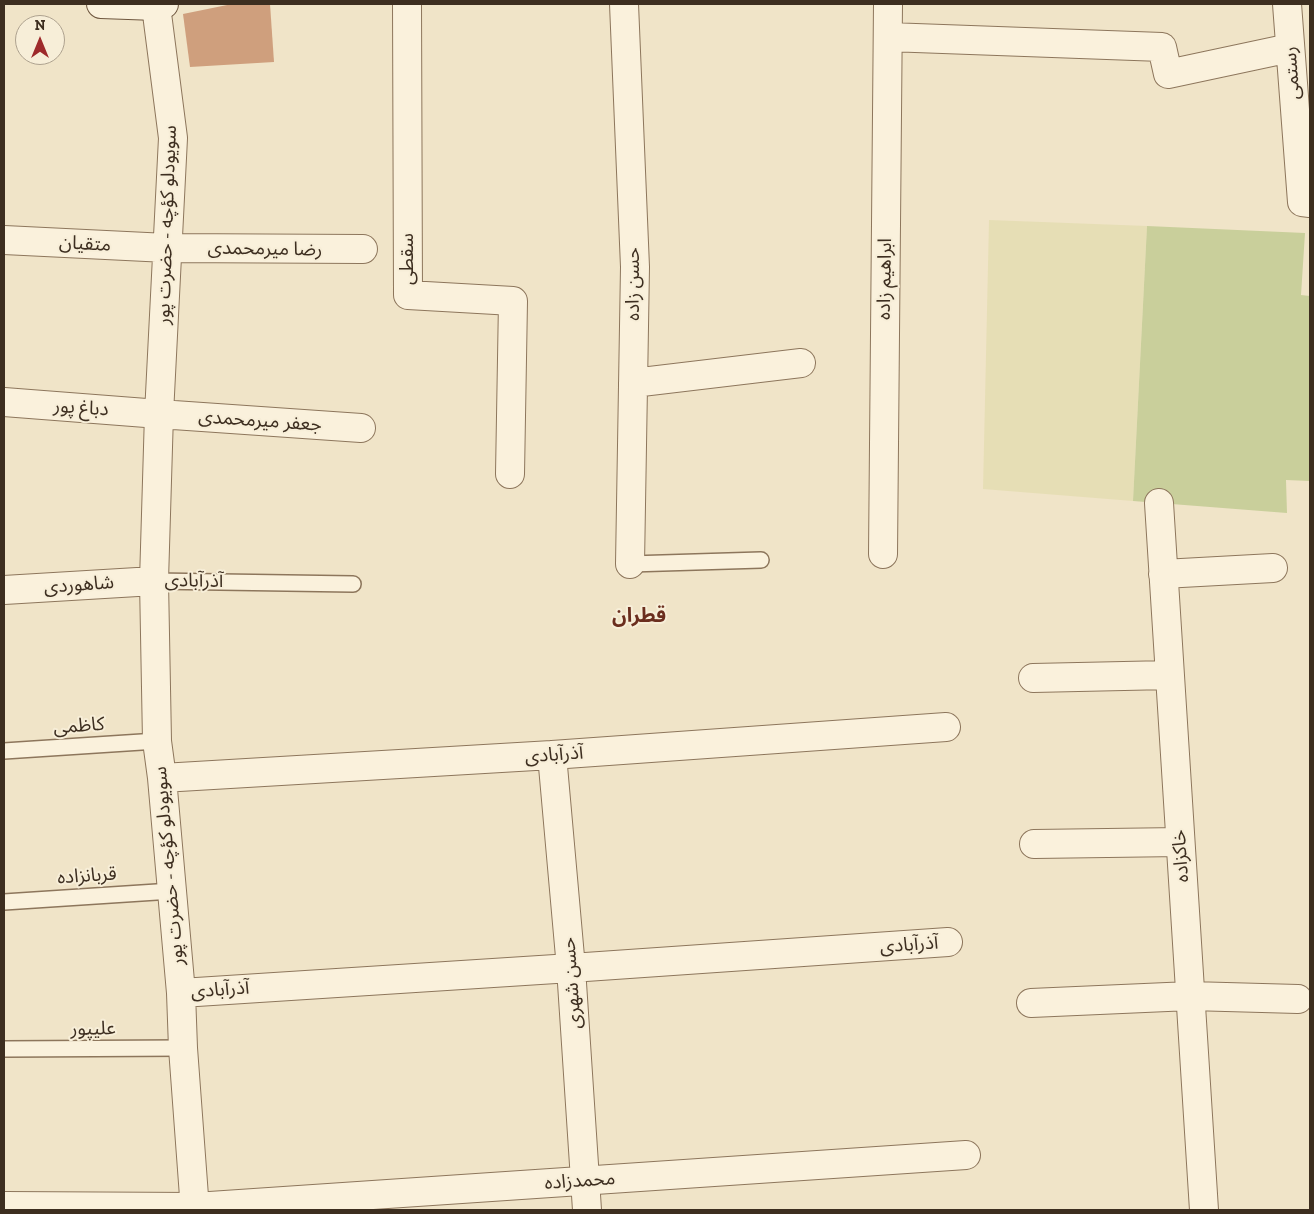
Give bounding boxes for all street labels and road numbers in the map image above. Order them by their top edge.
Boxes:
street label: رستمی [1279,46,1305,100]
street label: سویودلو کؤچه - حضرت پور [152,125,182,325]
street label: متقیان [58,231,112,257]
street label: سقطی [397,233,419,285]
street label: رضا میرمحمدی [207,237,323,261]
street label: ابراهیم زاده [873,238,897,320]
street label: حسن زاده [623,247,645,321]
street label: دباغ پور [53,395,109,421]
street label: جعفر میرمحمدی [197,405,323,437]
street label: آذرآبادی [164,569,224,593]
street label: شاهوردی [43,571,115,599]
street label: کاظمی [53,713,105,739]
street label: آذرآبادی [524,742,584,768]
street label: سویودلو کؤچه - حضرت پور [149,765,189,967]
street label: خاکزاده [1168,829,1194,883]
street label: قربانزاده [57,863,117,889]
street label: آذرآبادی [879,932,939,958]
street label: حسن شهری [557,936,587,1030]
street label: آذرآبادی [190,977,250,1003]
street label: علیپور [70,1017,116,1041]
street label: محمدزاده [544,1167,616,1195]

